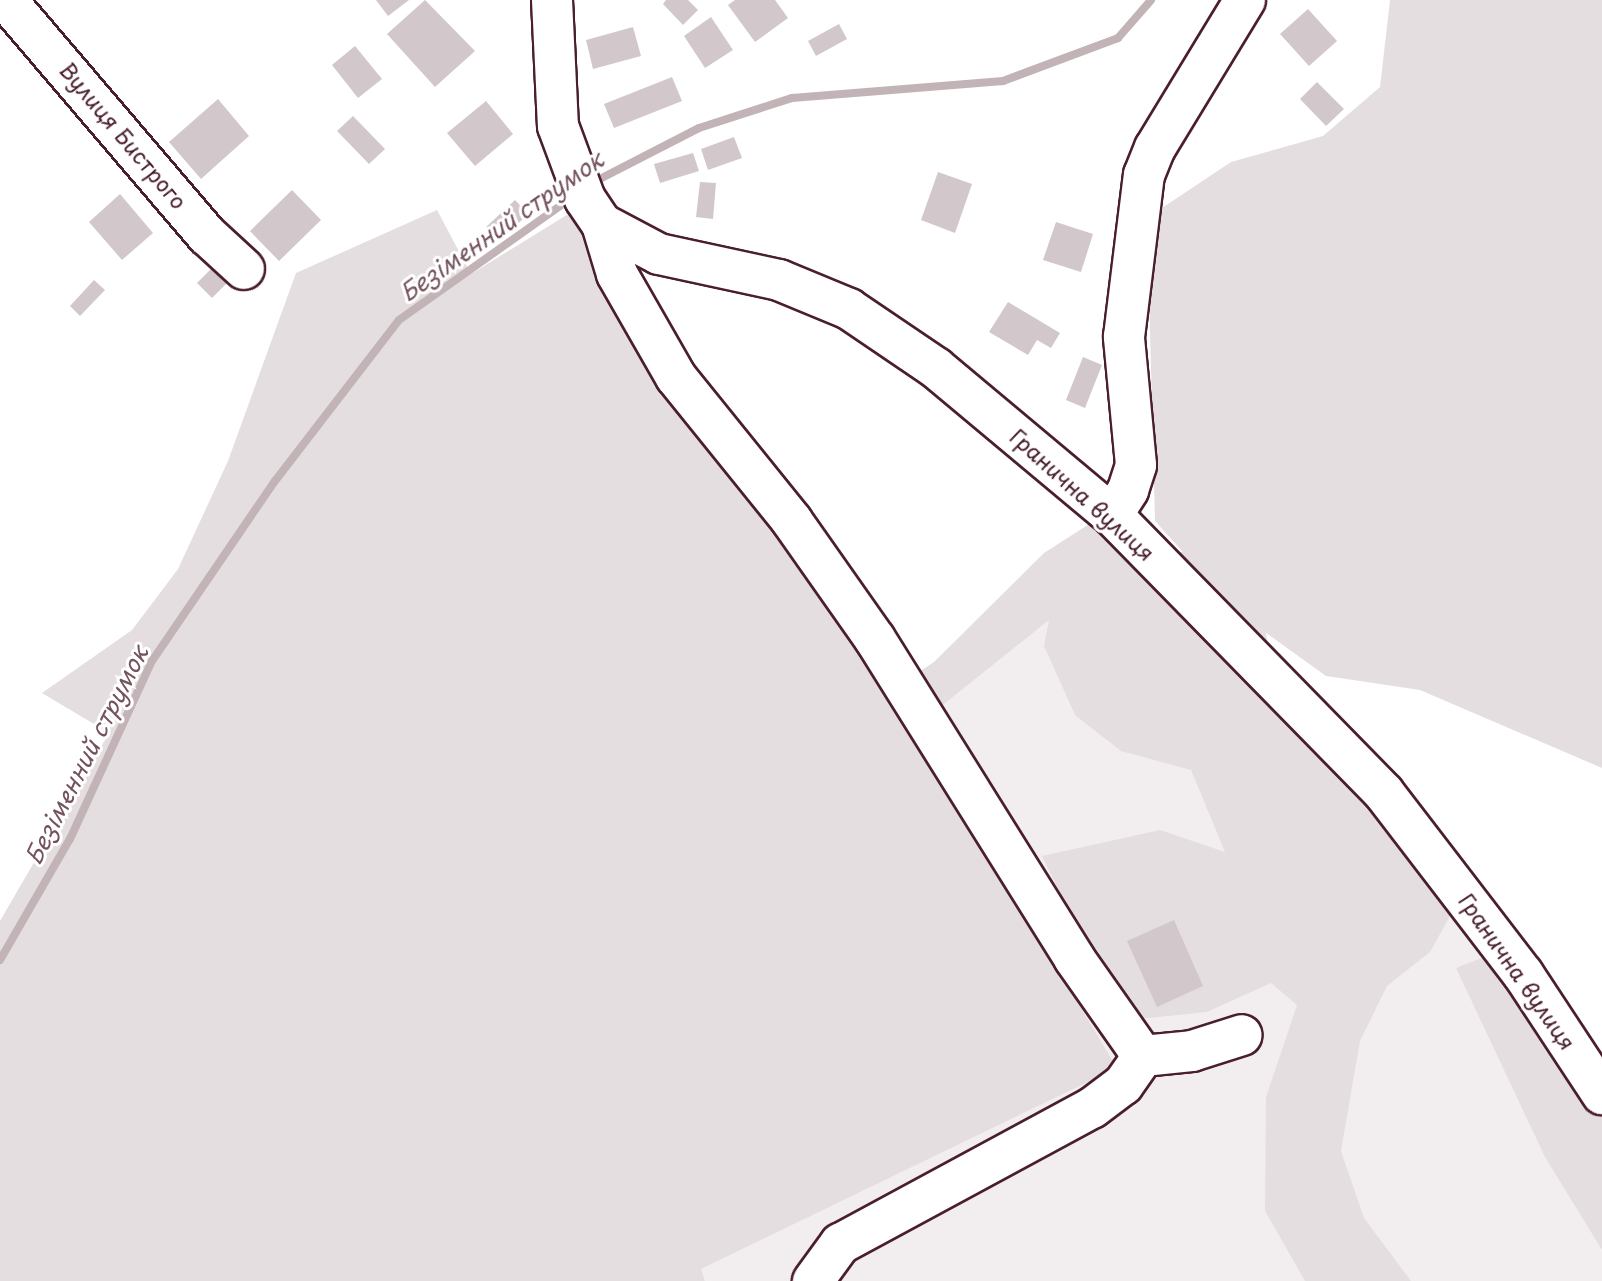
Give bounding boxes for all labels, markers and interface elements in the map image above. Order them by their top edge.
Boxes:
street label: Вулиця Бистрого [55,56,193,214]
water label: Безіменний струмок [393,144,609,308]
street label: Гранична вулиця [1005,422,1161,566]
water label: Безіменний струмок [18,640,154,870]
street label: Гранична вулиця [1454,887,1582,1055]

